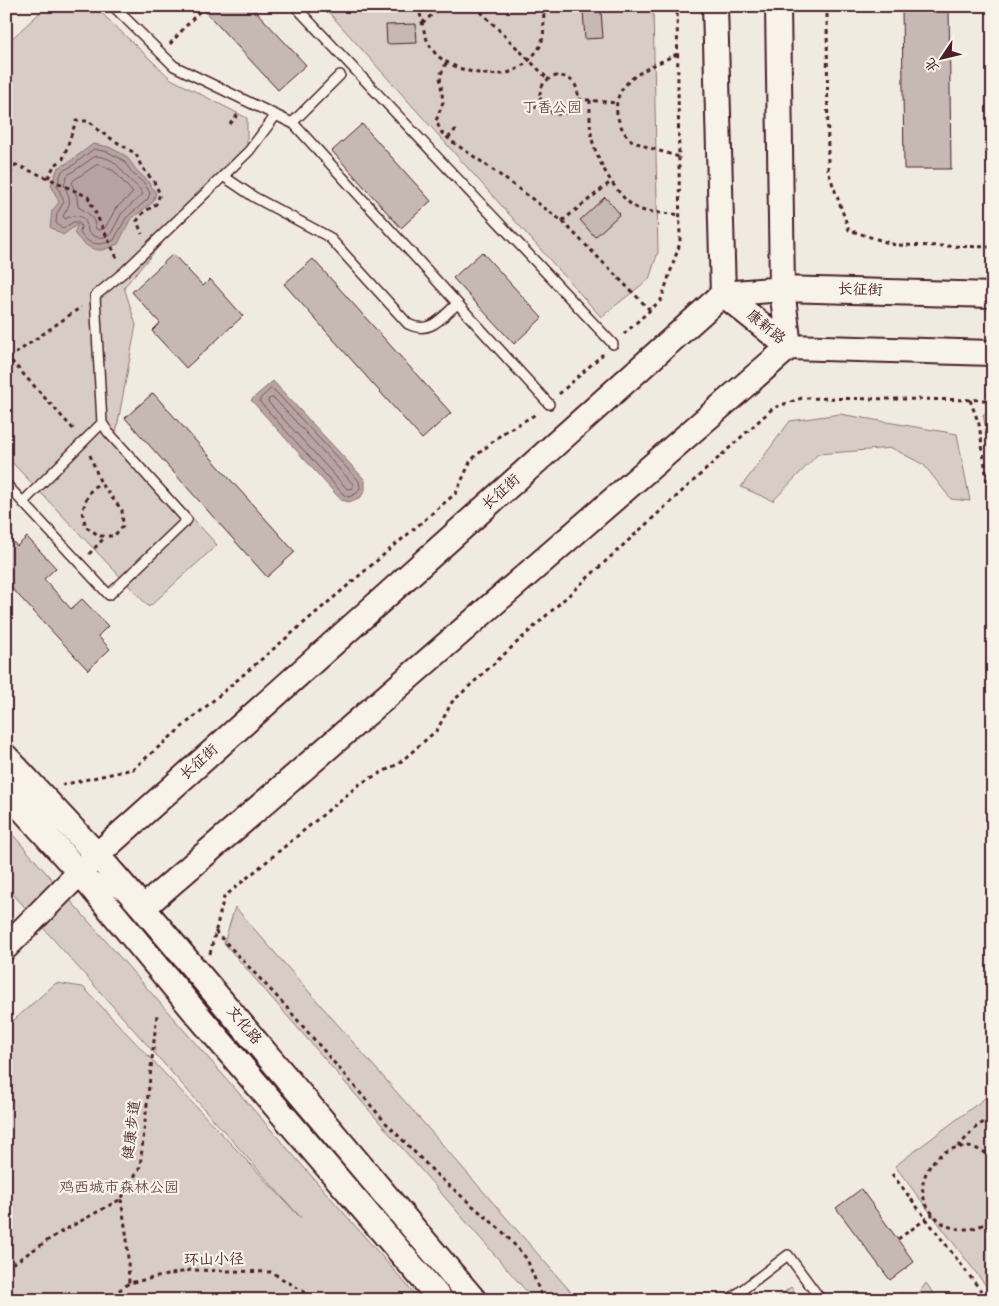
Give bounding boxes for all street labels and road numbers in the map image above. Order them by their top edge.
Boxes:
street label: 长征街 [837,281,883,301]
street label: 康新路 [742,307,788,349]
street label: 长征街 [479,471,525,515]
street label: 长征街 [177,741,223,785]
street label: 文化路 [222,1003,264,1049]
street label: 健康步道 [120,1099,146,1161]
street label: 环山小径 [184,1251,244,1271]

